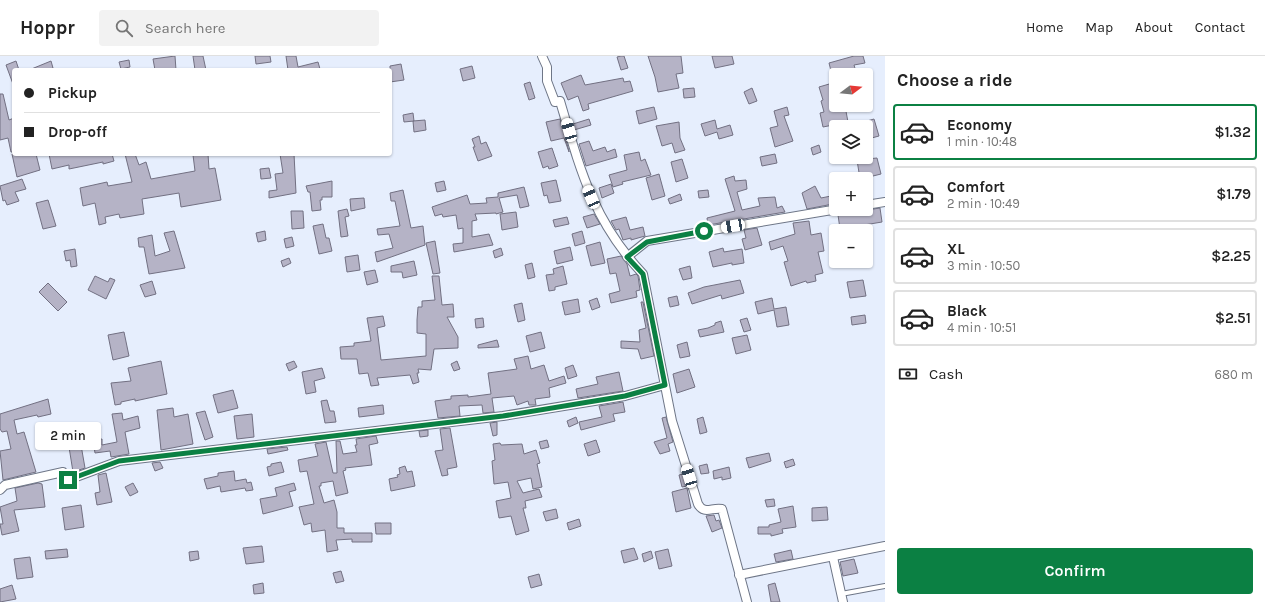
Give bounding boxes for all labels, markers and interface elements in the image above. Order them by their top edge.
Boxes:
search box [99,10,379,46]
text: Hoppr [20,17,75,39]
icon: search [113,17,135,39]
text: Search here [145,19,225,37]
text: Home [1026,19,1063,36]
text: Map [1085,19,1113,36]
text: About [1135,19,1173,36]
text: Contact [1195,19,1245,36]
north arrow [829,68,873,112]
map controls [829,68,873,268]
text: Choose a ride [897,69,1012,91]
text: Pickup [48,84,97,102]
icon: car [899,114,935,150]
text: Economy [947,116,1012,134]
car [560,117,578,143]
button: layers [829,120,873,164]
text: Drop-off [48,123,107,141]
text: $1.32 [1214,123,1251,141]
text: 1 min · 10:48 [947,134,1017,149]
button: + [829,172,873,216]
icon: car [899,176,935,212]
text: Comfort [947,178,1005,196]
car [581,184,601,210]
text: $1.79 [1216,185,1251,203]
text: 2 min · 10:49 [947,196,1020,211]
car [720,218,746,234]
route start [695,222,713,240]
button: − [829,224,873,268]
icon: car [899,238,935,274]
text: XL [947,240,965,258]
text: $2.25 [1211,247,1251,265]
text: 3 min · 10:50 [947,258,1020,273]
icon: car [899,300,935,336]
text: Black [947,302,987,320]
text: $2.51 [1215,309,1251,327]
text: 4 min · 10:51 [947,320,1016,335]
icon: cash [897,363,919,385]
text: Cash [929,365,963,383]
text: 680 m [1215,367,1253,382]
callout: 2 min [35,422,101,450]
text: 2 min [50,428,86,443]
car [680,463,698,489]
route end [59,471,77,489]
button: Confirm [897,548,1253,594]

